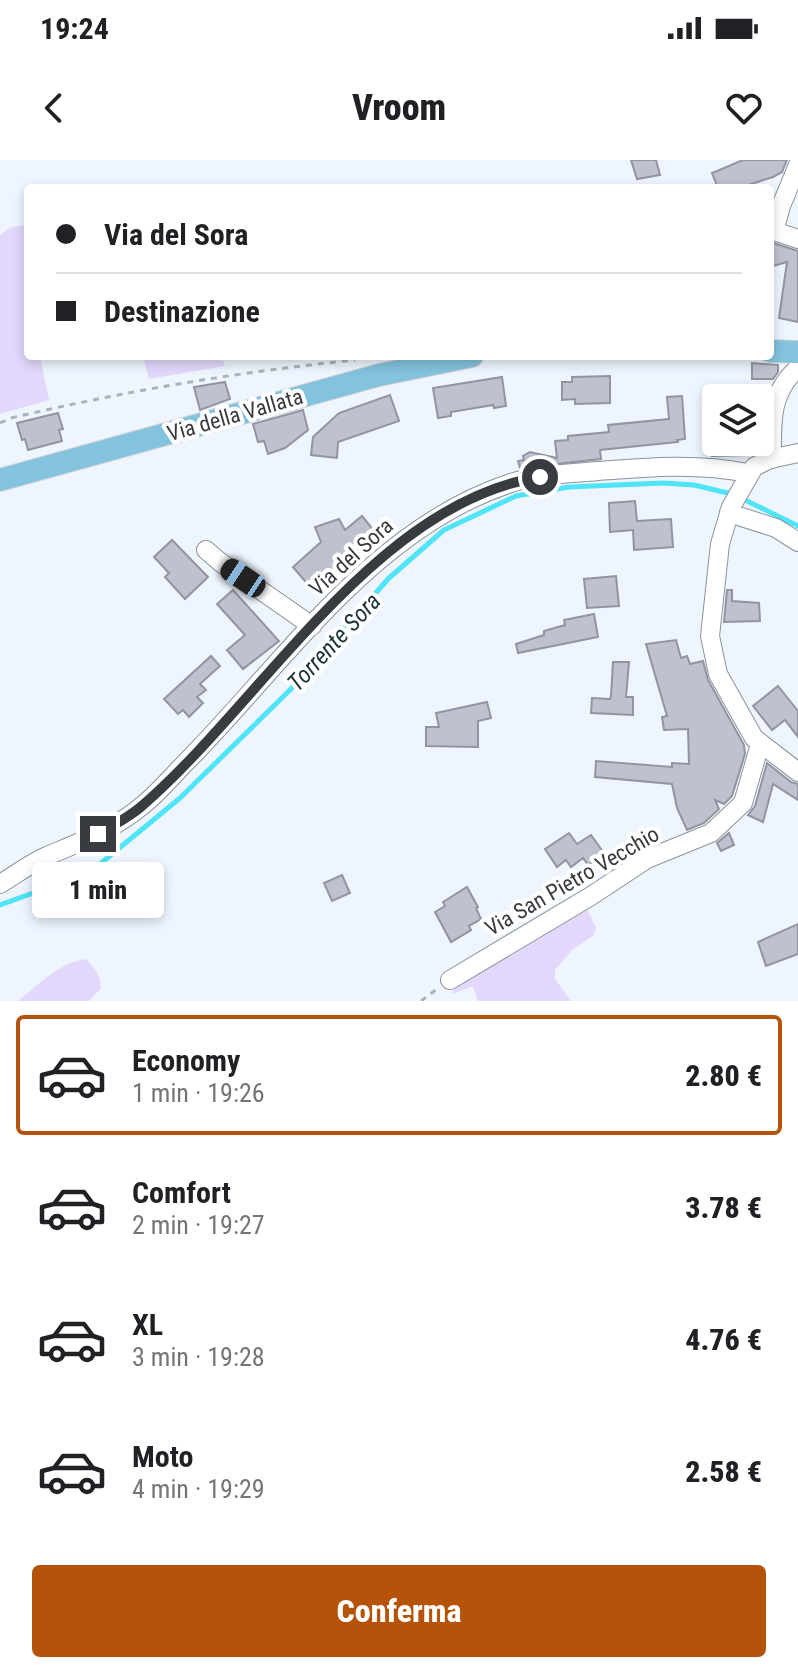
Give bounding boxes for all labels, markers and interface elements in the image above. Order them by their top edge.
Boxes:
text: 19:24 [40,11,109,46]
icon: back [32,86,76,130]
icon: heart [722,86,766,130]
text: Vroom [352,87,446,129]
text: Via del Sora [104,217,248,252]
text: Destinazione [104,294,260,329]
street label: Via della Vallata [164,384,306,446]
map controls [702,384,774,456]
button: layers [702,384,774,456]
route start [522,459,558,495]
street label: Via del Sora [304,513,398,601]
car [216,555,270,601]
water label: Torrente Sora [282,587,386,697]
route end [80,816,116,852]
street label: Via San Pietro Vecchio [481,821,663,941]
callout: 1 min [32,862,164,918]
text: 1 min [69,875,127,905]
icon: car [36,1039,108,1111]
text: Economy [132,1043,240,1078]
text: 2.80 € [685,1058,762,1093]
text: 1 min · 19:26 [132,1078,265,1108]
icon: car [36,1171,108,1243]
text: Comfort [132,1175,231,1210]
text: 3.78 € [685,1190,762,1225]
text: 2 min · 19:27 [132,1210,265,1240]
icon: car [36,1303,108,1375]
text: XL [132,1307,163,1342]
text: 4.76 € [685,1322,762,1357]
text: 3 min · 19:28 [132,1342,265,1372]
icon: car [36,1435,108,1507]
text: Moto [132,1439,193,1474]
text: 2.58 € [685,1454,762,1489]
text: 4 min · 19:29 [132,1474,265,1504]
button: Conferma [32,1565,766,1657]

